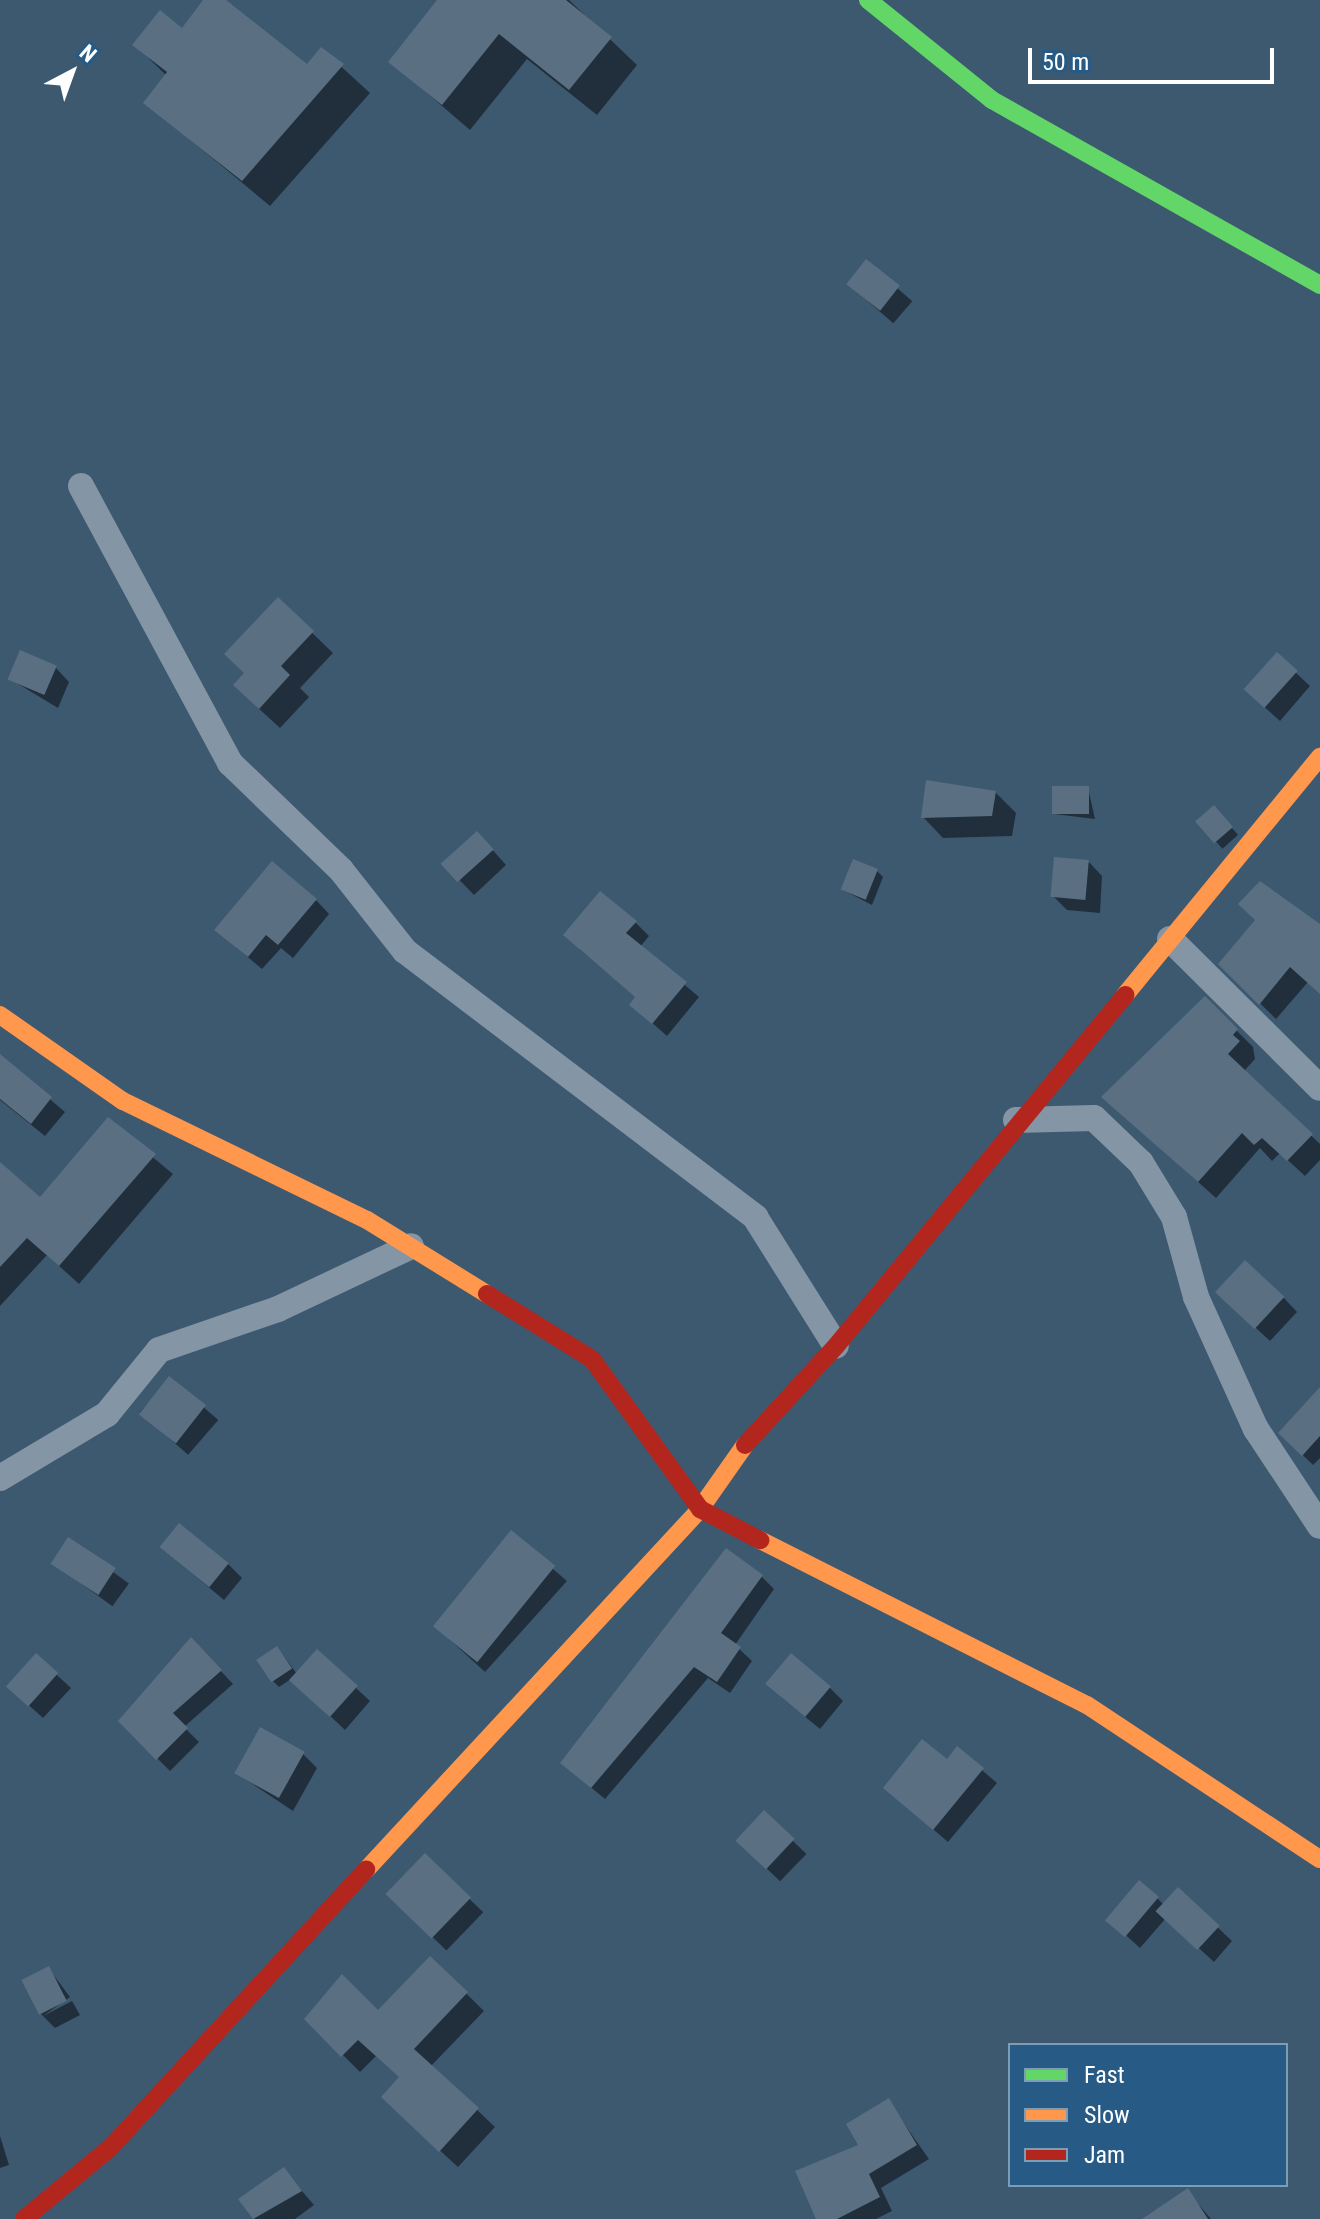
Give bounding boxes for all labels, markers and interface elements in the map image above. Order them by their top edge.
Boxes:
north arrow [32,32,112,112]
scale bar [1032,32,1278,82]
text: N [75,40,101,67]
text: 50 m [1042,48,1089,76]
legend [1008,2043,1288,2187]
text: Fast [1084,2061,1125,2089]
text: Slow [1084,2101,1130,2129]
text: Jam [1084,2141,1125,2169]

